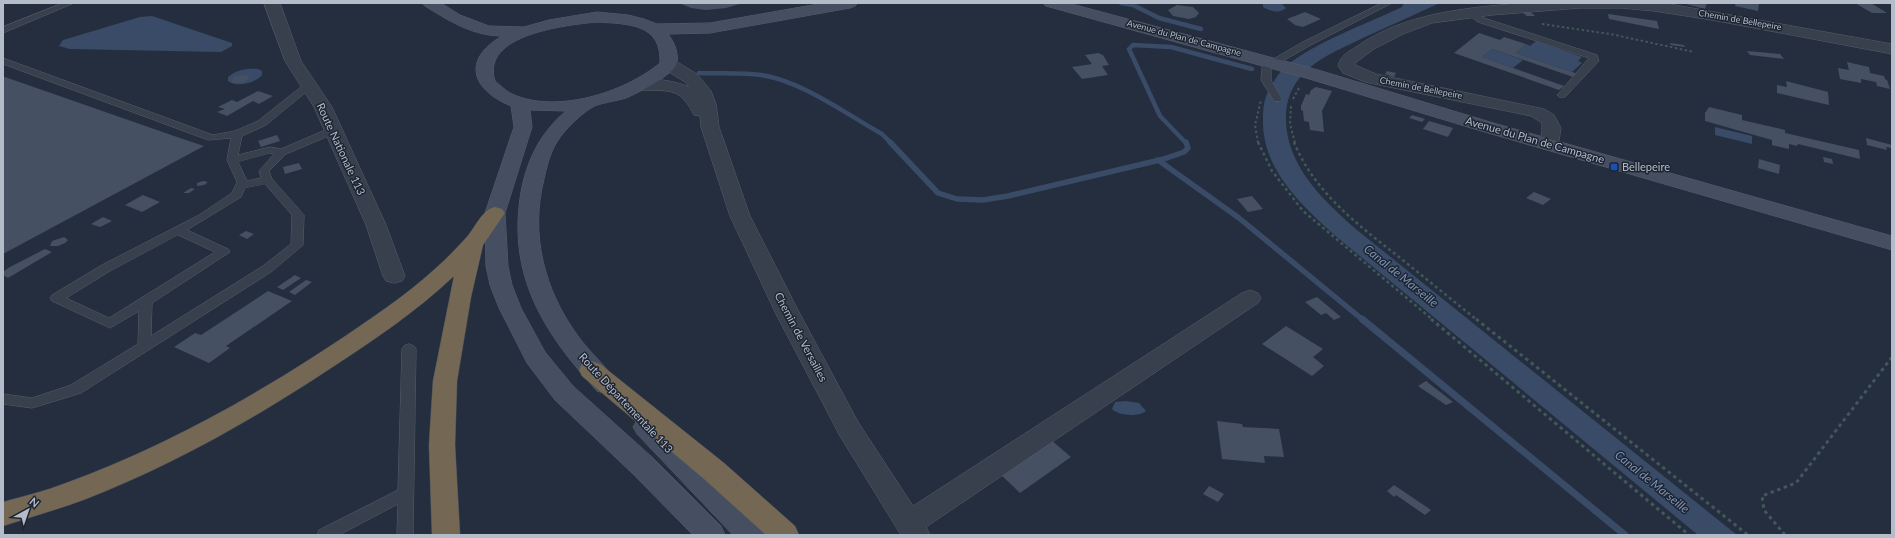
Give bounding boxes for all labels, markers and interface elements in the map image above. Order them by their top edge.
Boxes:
street label: Chemin de Bellepeire [1698,7,1783,32]
street label: Avenue du Plan de Campagne [1126,17,1243,58]
street label: Chemin de Bellepeire [1379,74,1464,101]
street label: Route Nationale 113 [314,101,368,197]
street label: Avenue du Plan de Campagne [1464,113,1606,166]
place label: Bellepeire [1622,160,1670,173]
marker: Bellepeire [1609,162,1619,172]
water label: Canal de Marseille [1361,241,1442,310]
street label: Chemin de Versailles [772,290,831,384]
street label: Route Départementale 113 [577,350,676,455]
water label: Canal de Marseille [1612,447,1693,516]
north arrow [8,490,48,530]
text: N [27,494,42,510]

